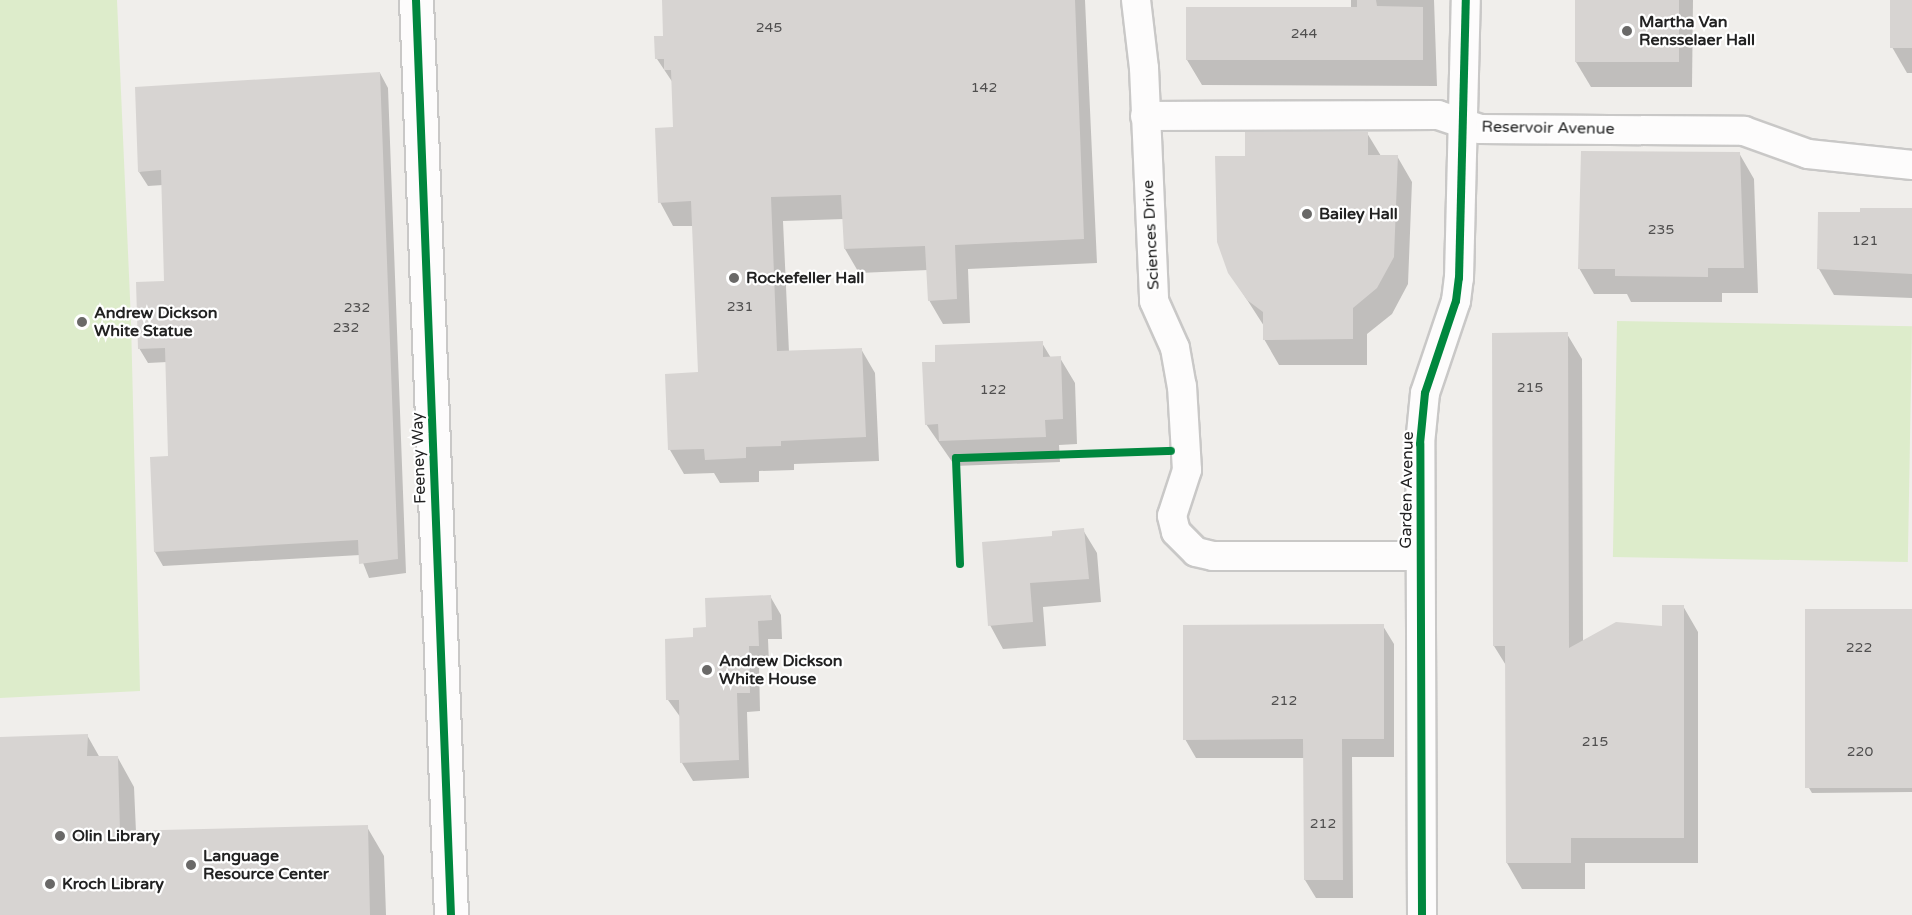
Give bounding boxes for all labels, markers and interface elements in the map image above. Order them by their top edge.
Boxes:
place label: Martha Van Rensselaer Hall [1639,12,1755,50]
house number: 245 [756,20,782,36]
marker: Martha Van Rensselaer Hall [1620,24,1634,38]
house number: 244 [1291,26,1317,42]
house number: 142 [971,80,997,96]
street label: Reservoir Avenue [1481,117,1615,139]
street label: Sciences Drive [1139,180,1163,290]
place label: Bailey Hall [1319,204,1398,224]
marker: Bailey Hall [1300,207,1314,221]
house number: 235 [1648,222,1674,238]
house number: 121 [1852,233,1878,249]
place label: Rockefeller Hall [746,268,864,288]
marker: Rockefeller Hall [727,271,741,285]
house number: 231 [727,299,753,315]
house number: 232 [344,300,370,316]
place label: Andrew Dickson White Statue [94,303,218,341]
marker: Andrew Dickson White Statue [75,315,89,329]
house number: 232 [333,320,359,336]
house number: 215 [1517,380,1543,396]
house number: 122 [980,382,1006,398]
street label: Feeney Way [408,412,430,504]
street label: Garden Avenue [1396,431,1418,549]
house number: 222 [1846,640,1872,656]
place label: Andrew Dickson White House [719,651,843,689]
marker: Andrew Dickson White House [700,663,714,677]
house number: 212 [1271,693,1297,709]
house number: 215 [1582,734,1608,750]
house number: 220 [1847,744,1873,760]
house number: 212 [1310,816,1336,832]
place label: Olin Library [72,826,160,846]
marker: Olin Library [53,829,67,843]
place label: Language Resource Center [203,846,329,884]
marker: Language Resource Center [184,858,198,872]
place label: Kroch Library [62,874,164,894]
marker: Kroch Library [43,877,57,891]

